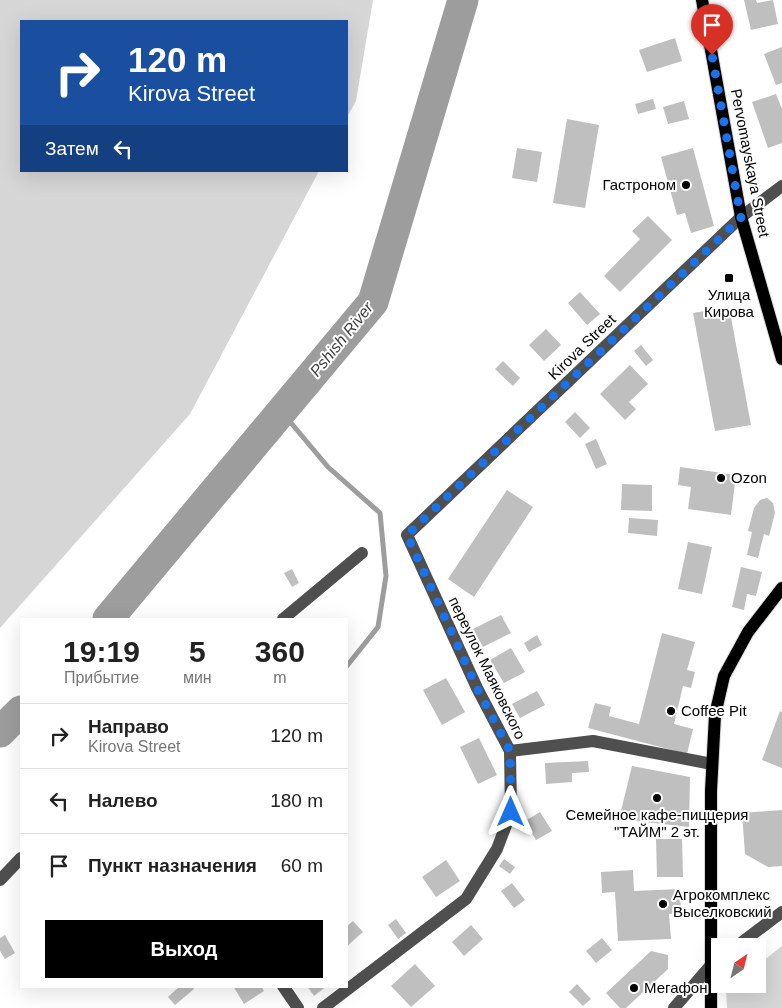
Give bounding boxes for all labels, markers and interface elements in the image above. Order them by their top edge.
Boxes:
pin [691,4,733,55]
icon: arrive [698,11,726,39]
icon: right [45,40,110,105]
text: 120 m [128,40,227,79]
text: Kirova Street [128,81,255,106]
street label: Pervomayskaya Street [728,87,773,239]
icon: left [109,135,137,163]
text: Затем [45,138,99,159]
place label: Гастроном [602,176,676,193]
marker: Гастроном [680,179,692,191]
marker: Улица Кирова [723,272,735,284]
place label: Улица Кирова [704,286,755,320]
water label: Pshish River [307,299,377,380]
street label: Kirova Street [545,310,619,383]
place label: Ozon [731,469,767,486]
marker: Ozon [715,472,727,484]
street label: переулок Маяковского [446,594,529,742]
text: 19:19 [63,635,140,668]
text: 5 [189,635,206,668]
text: 360 [255,635,305,668]
text: Прибытие [64,669,139,686]
text: мин [183,669,212,686]
text: m [273,669,286,686]
place label: Coffee Pit [681,702,747,719]
marker: Coffee Pit [665,705,677,717]
text: Направо [88,716,169,737]
icon: right [45,722,73,750]
text: 120 m [270,725,323,746]
text: Kirova Street [88,738,180,755]
position arrow [484,785,536,837]
icon: left [45,787,73,815]
text: Налево [88,790,158,811]
text: 180 m [270,790,323,811]
marker: Семейное кафе-пиццерия "ТАЙМ" 2 эт. [651,792,663,804]
place label: Семейное кафе-пиццерия "ТАЙМ" 2 эт. [566,806,748,840]
icon: arrive [45,852,73,880]
text: Пункт назначения [88,855,257,876]
text: 60 m [281,855,323,876]
place label: Агрокомплекс Выселковский [673,886,772,920]
marker: Агрокомплекс Выселковский [657,898,669,910]
button: Выход [45,920,323,978]
north arrow [711,938,766,992]
map controls [711,938,766,993]
place label: Мегафон [644,979,707,996]
marker: Мегафон [628,982,640,994]

